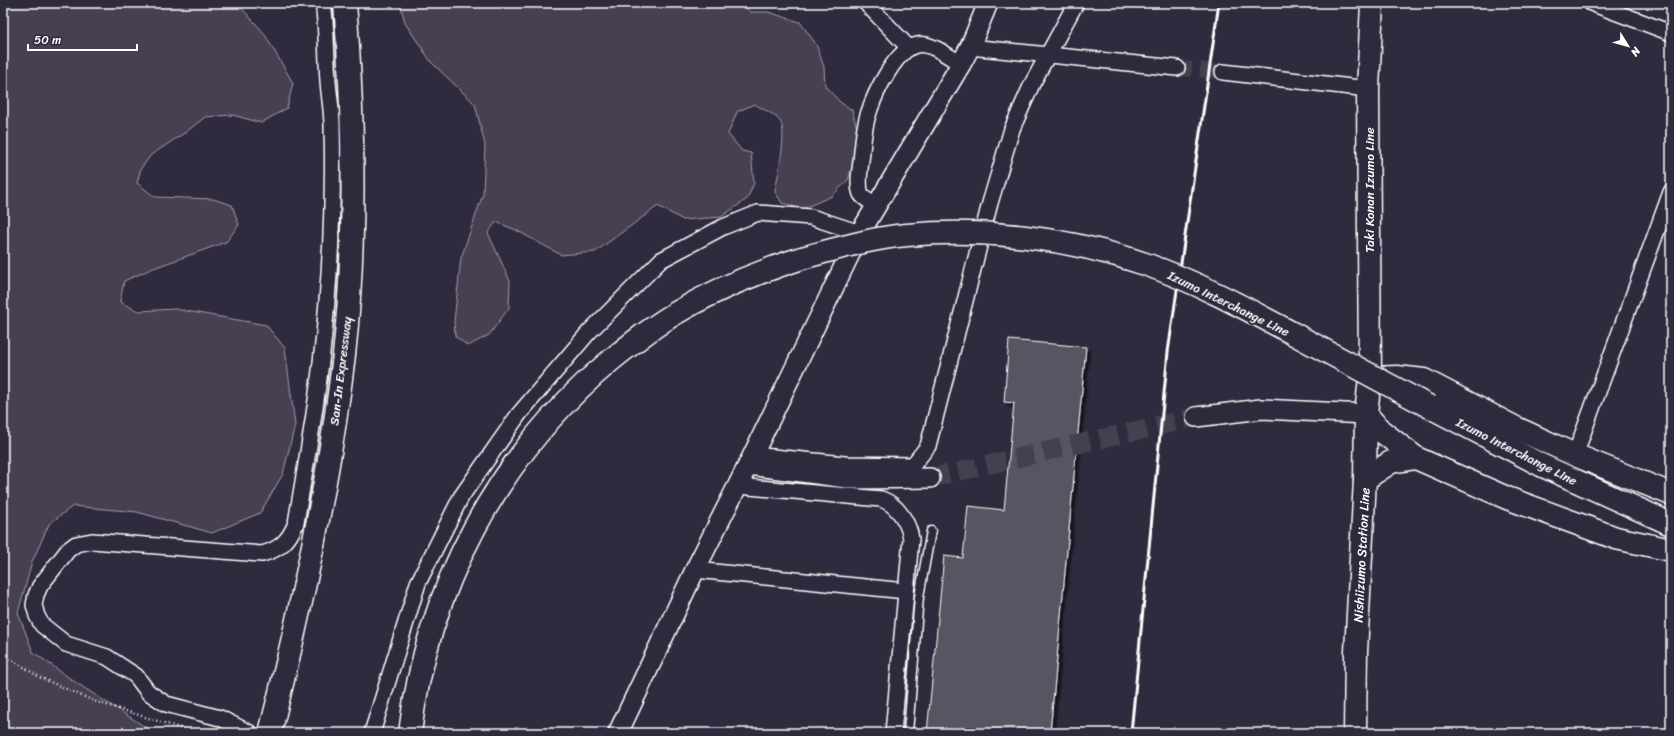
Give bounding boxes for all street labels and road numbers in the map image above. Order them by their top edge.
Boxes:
street label: Taki Konan Izumo Line [1358,127,1381,253]
street label: Izumo Interchange Line [1163,263,1294,343]
street label: San-In Expressway [322,315,359,427]
street label: Izumo Interchange Line [1451,410,1582,492]
street label: Nishiizumo Station Line [1346,487,1377,623]

